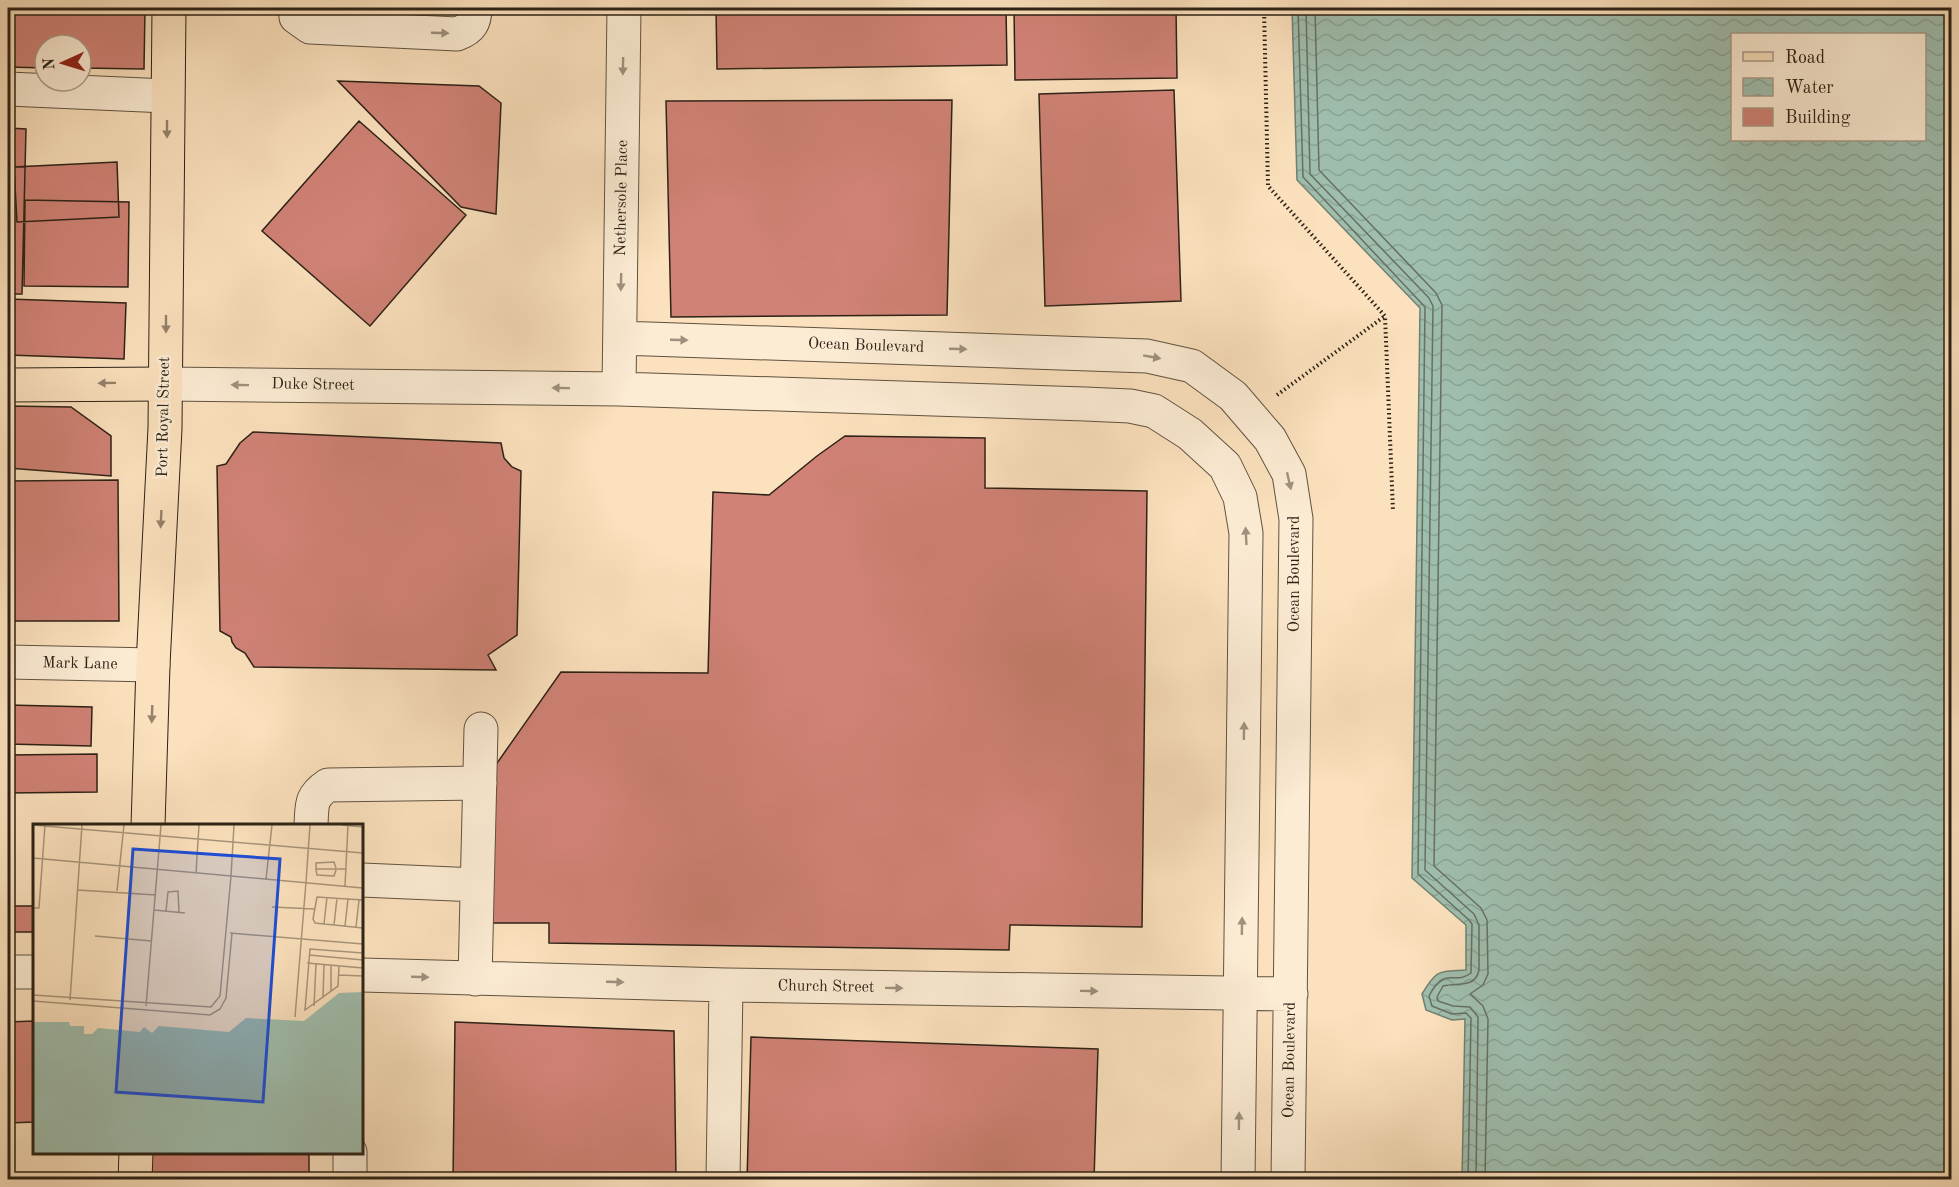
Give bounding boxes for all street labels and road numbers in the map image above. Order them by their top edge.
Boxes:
street label: Nethersole Place [613,140,631,256]
street label: Ocean Boulevard [807,336,925,356]
street label: Port Royal Street [155,356,173,478]
street label: Duke Street [271,376,355,394]
street label: Ocean Boulevard [1287,516,1303,632]
street label: Mark Lane [42,655,118,673]
street label: Church Street [777,978,875,996]
street label: Ocean Boulevard [1281,1002,1299,1118]

